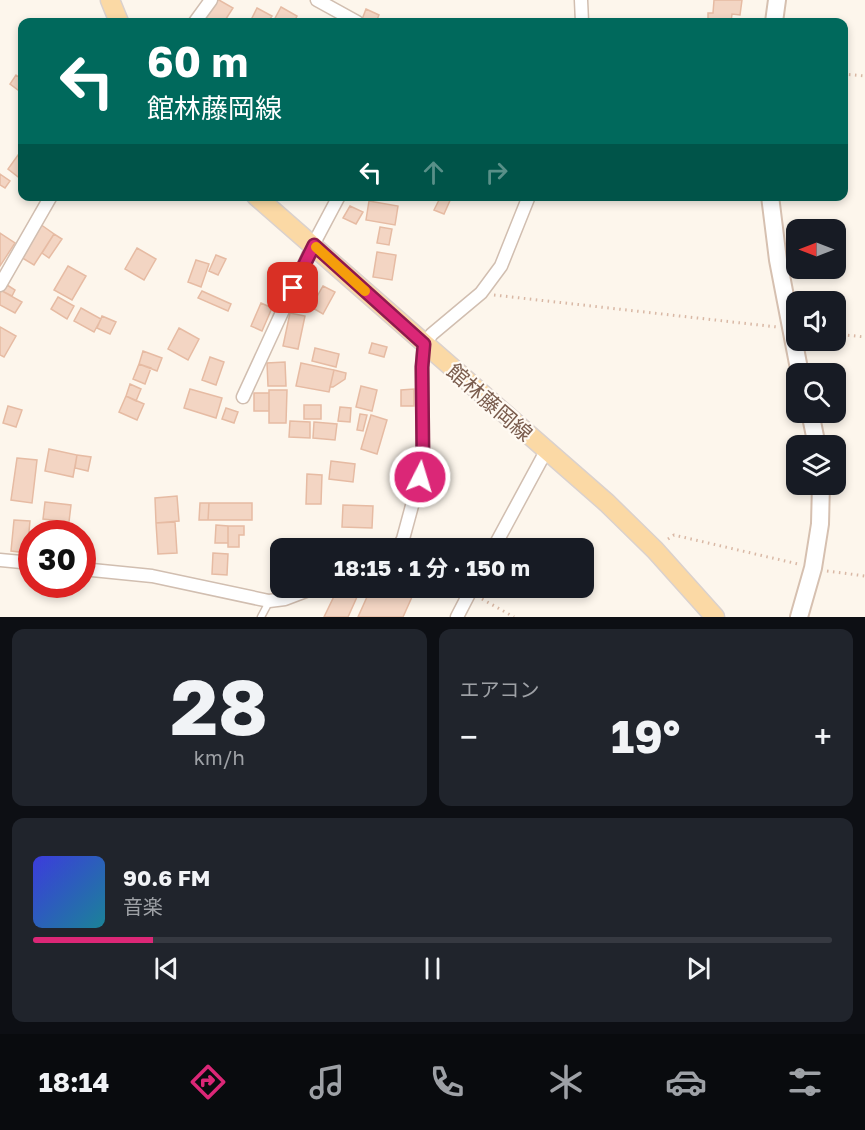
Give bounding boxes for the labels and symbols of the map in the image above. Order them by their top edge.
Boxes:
north arrow [786,219,846,279]
pin [267,262,318,313]
street label: 館林藤岡線 [442,358,538,446]
position arrow [388,445,452,509]
speed limit sign: 30 [18,520,96,598]

